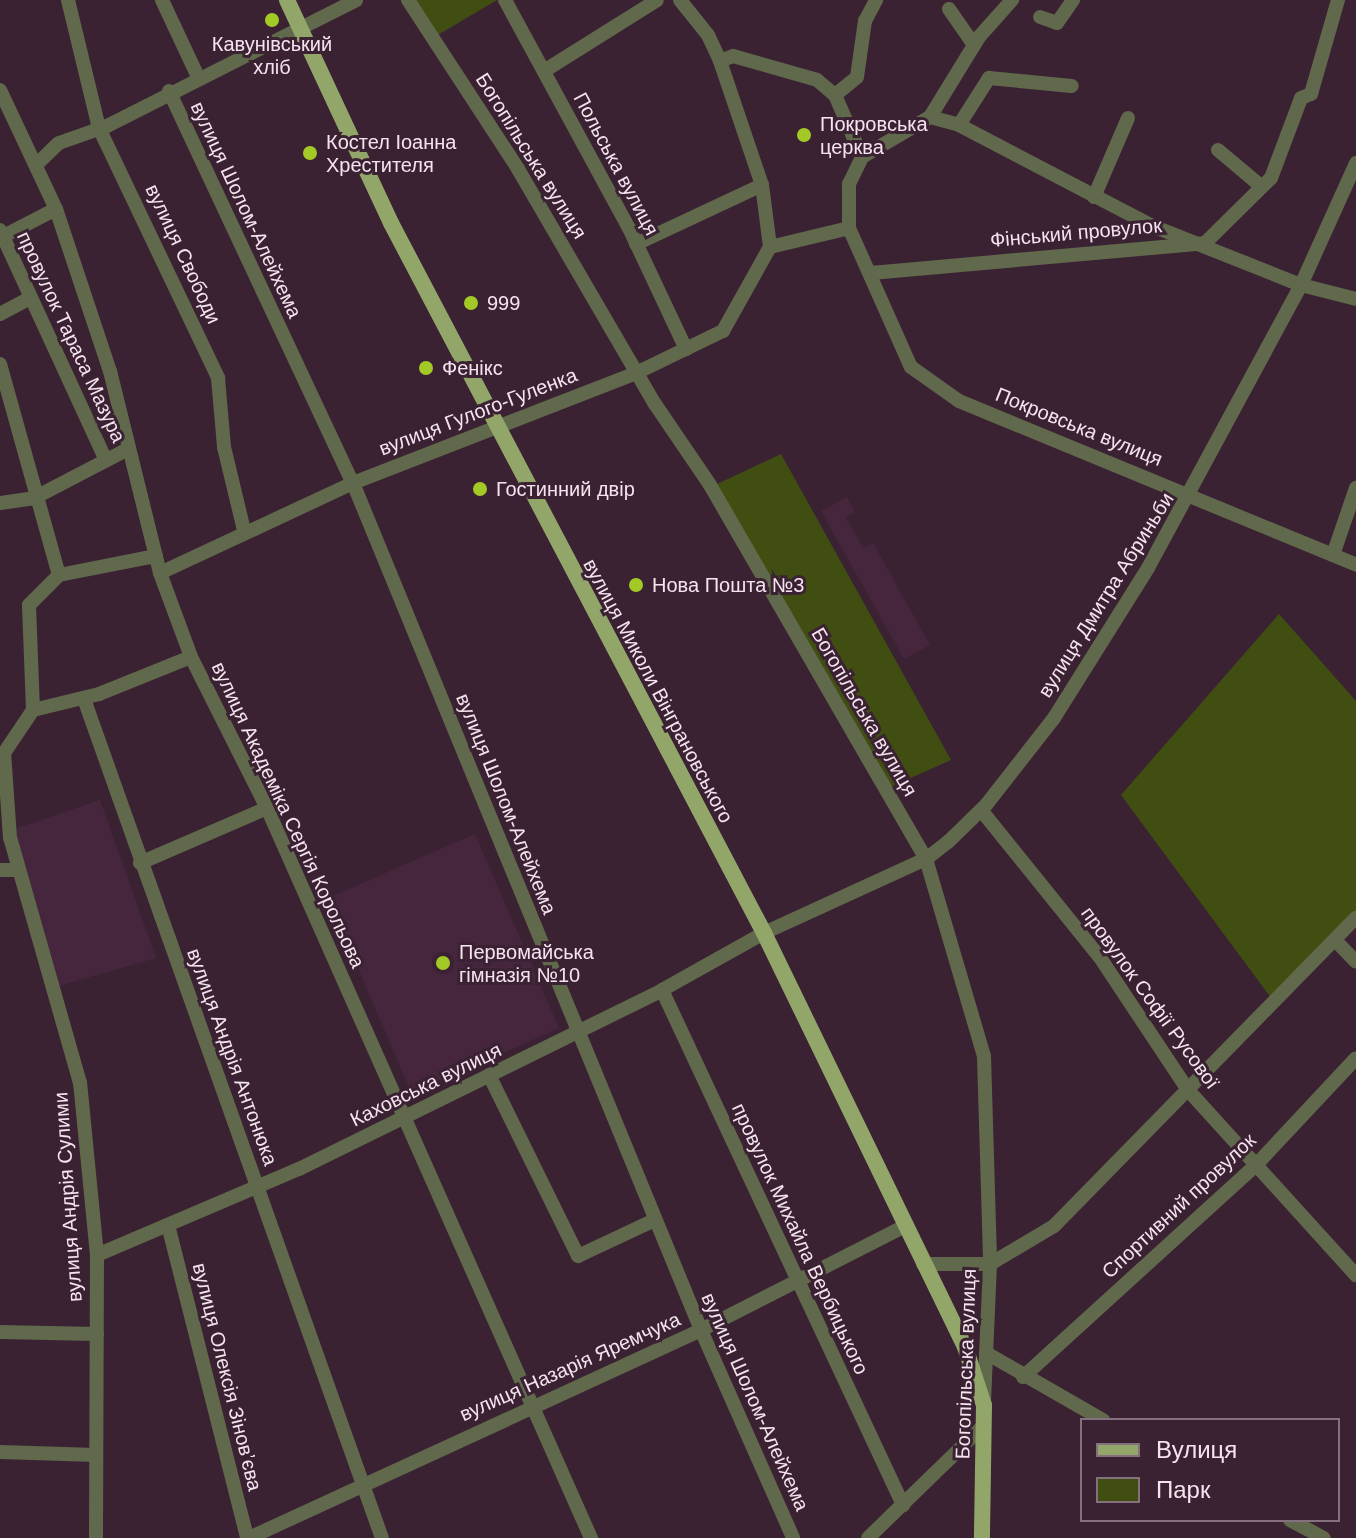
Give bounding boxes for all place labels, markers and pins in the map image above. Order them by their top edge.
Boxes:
marker: Кавунівський хліб [263,11,281,29]
place label: Кавунівський хліб [212,32,332,79]
place label: Покровська церква [820,112,928,159]
marker: Покровська церква [795,126,813,144]
place label: Костел Іоанна Хрестителя [326,130,456,177]
marker: Костел Іоанна Хрестителя [301,144,319,162]
place label: 999 [487,291,520,315]
marker: 999 [462,294,480,312]
place label: Фенікс [442,356,503,380]
marker: Фенікс [417,359,435,377]
place label: Гостинний двір [496,477,635,501]
marker: Гостинний двір [471,480,489,498]
place label: Нова Пошта №3 [652,573,804,597]
marker: Нова Пошта №3 [627,576,645,594]
place label: Первомайська гімназія №10 [459,940,594,987]
marker: Первомайська гімназія №10 [434,954,452,972]

